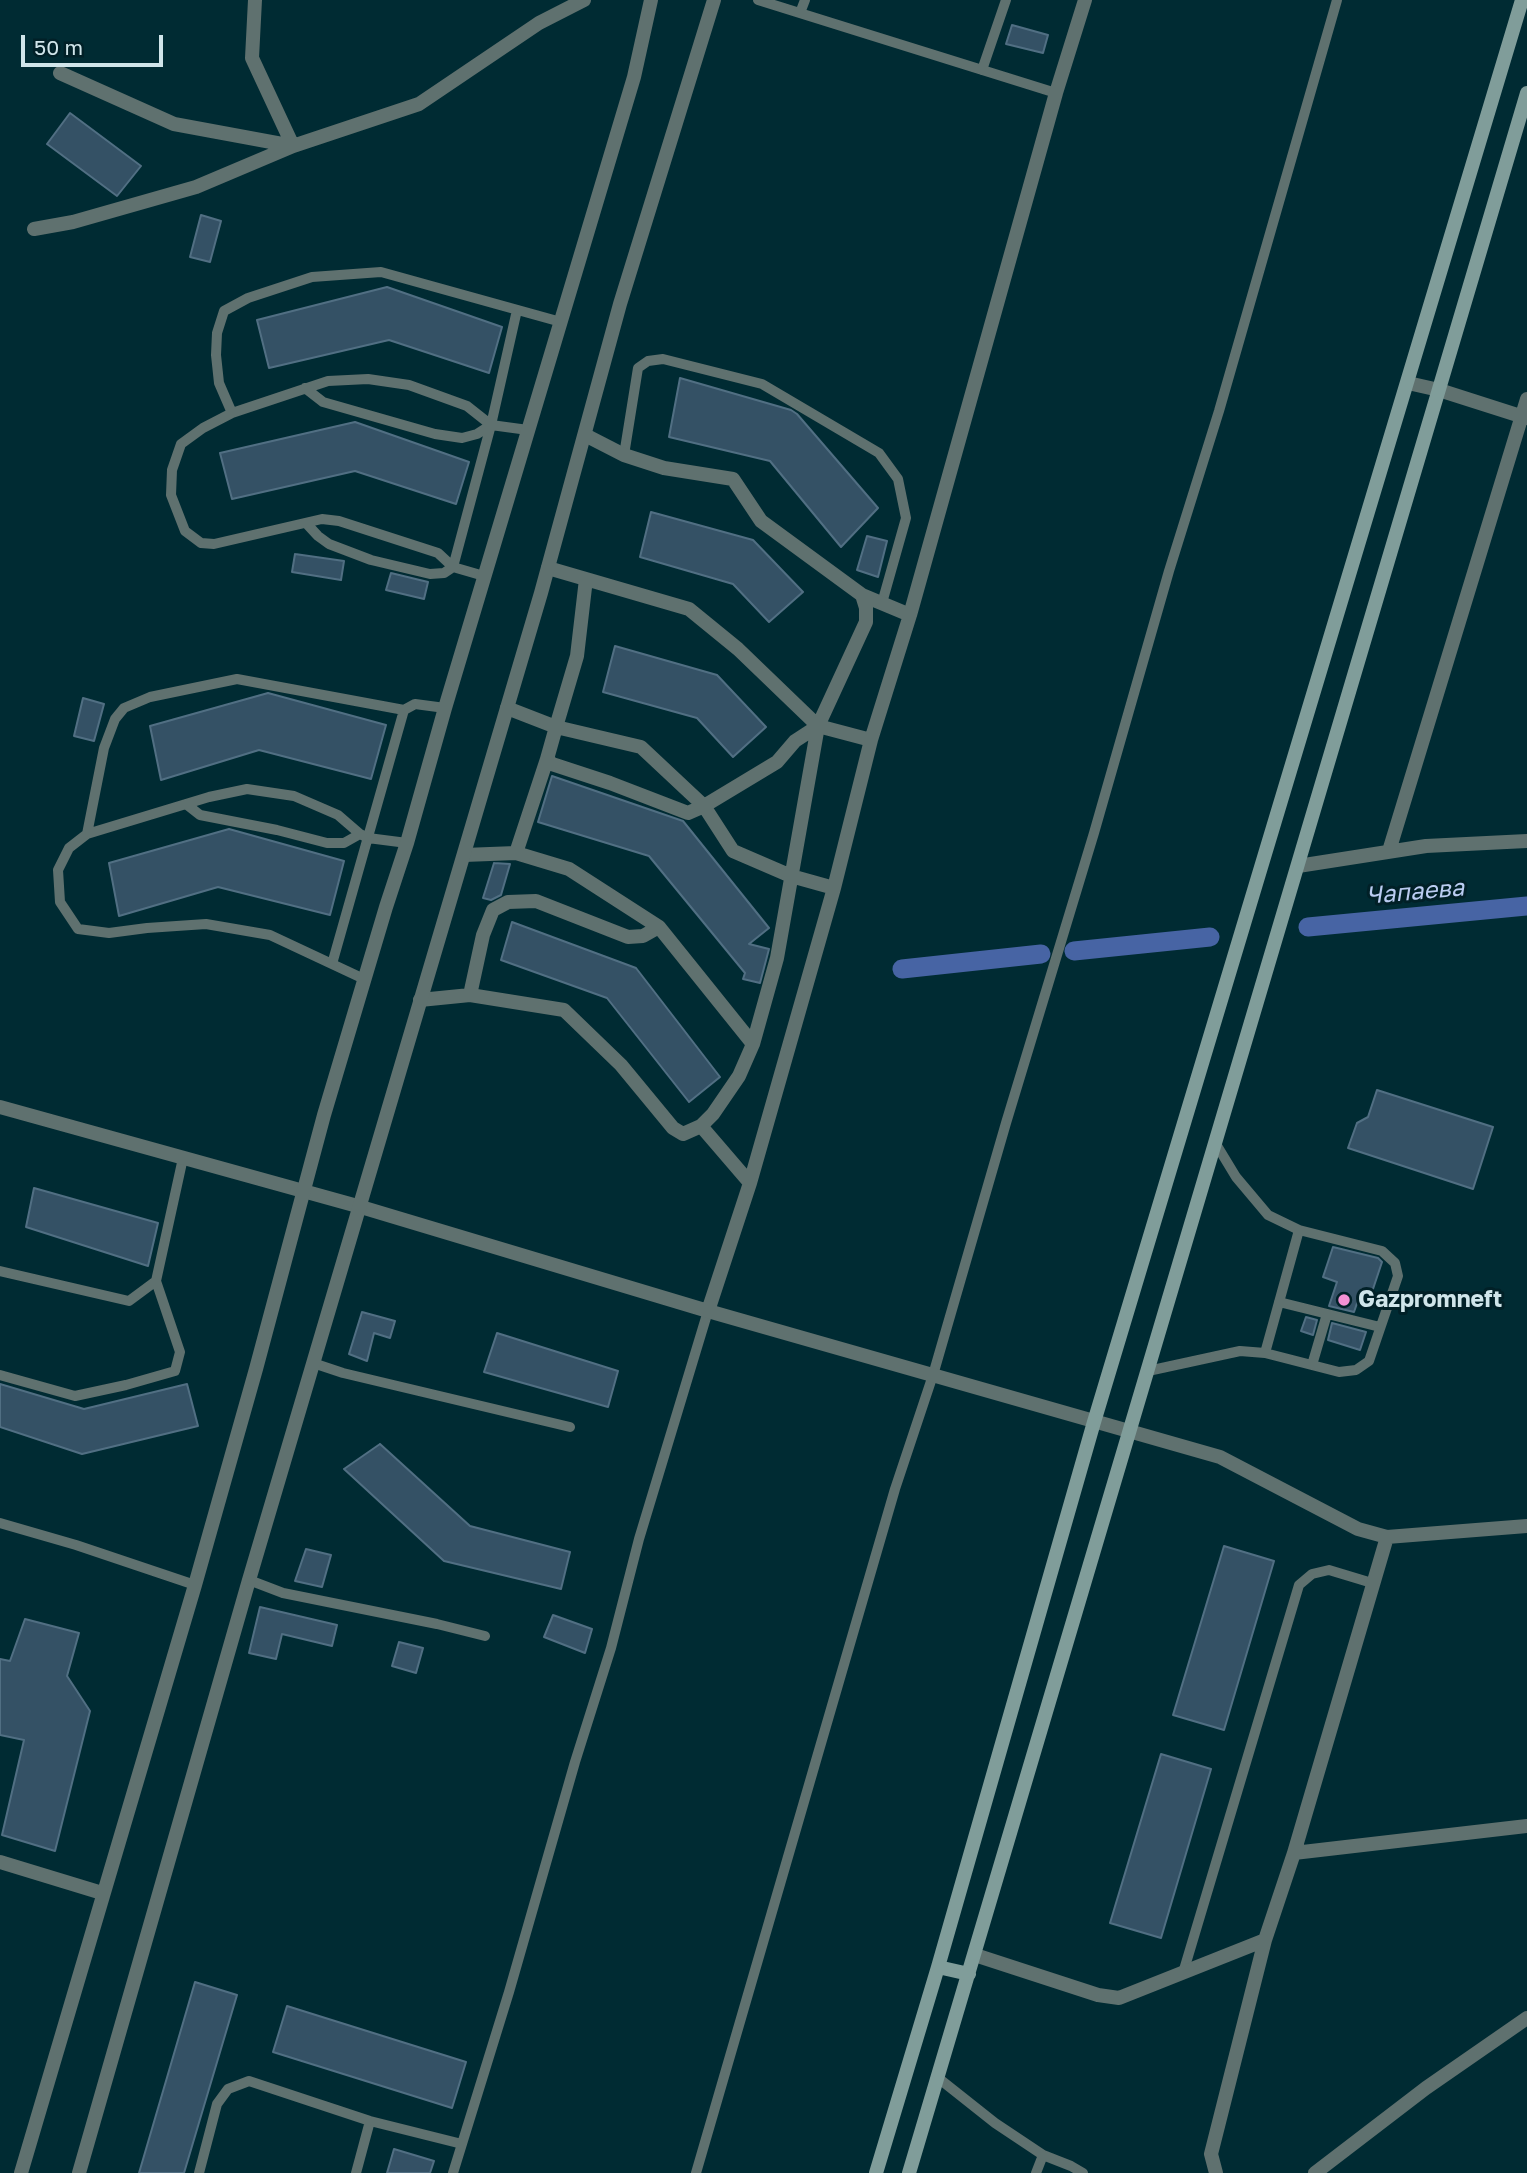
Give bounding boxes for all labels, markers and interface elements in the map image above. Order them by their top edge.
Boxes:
scale bar [24,21,166,65]
text: 50 m [34,34,83,60]
water label: Чапаева [1365,873,1465,911]
place label: Gazpromneft [1358,1286,1502,1314]
marker: Gazpromneft [1336,1292,1352,1308]

